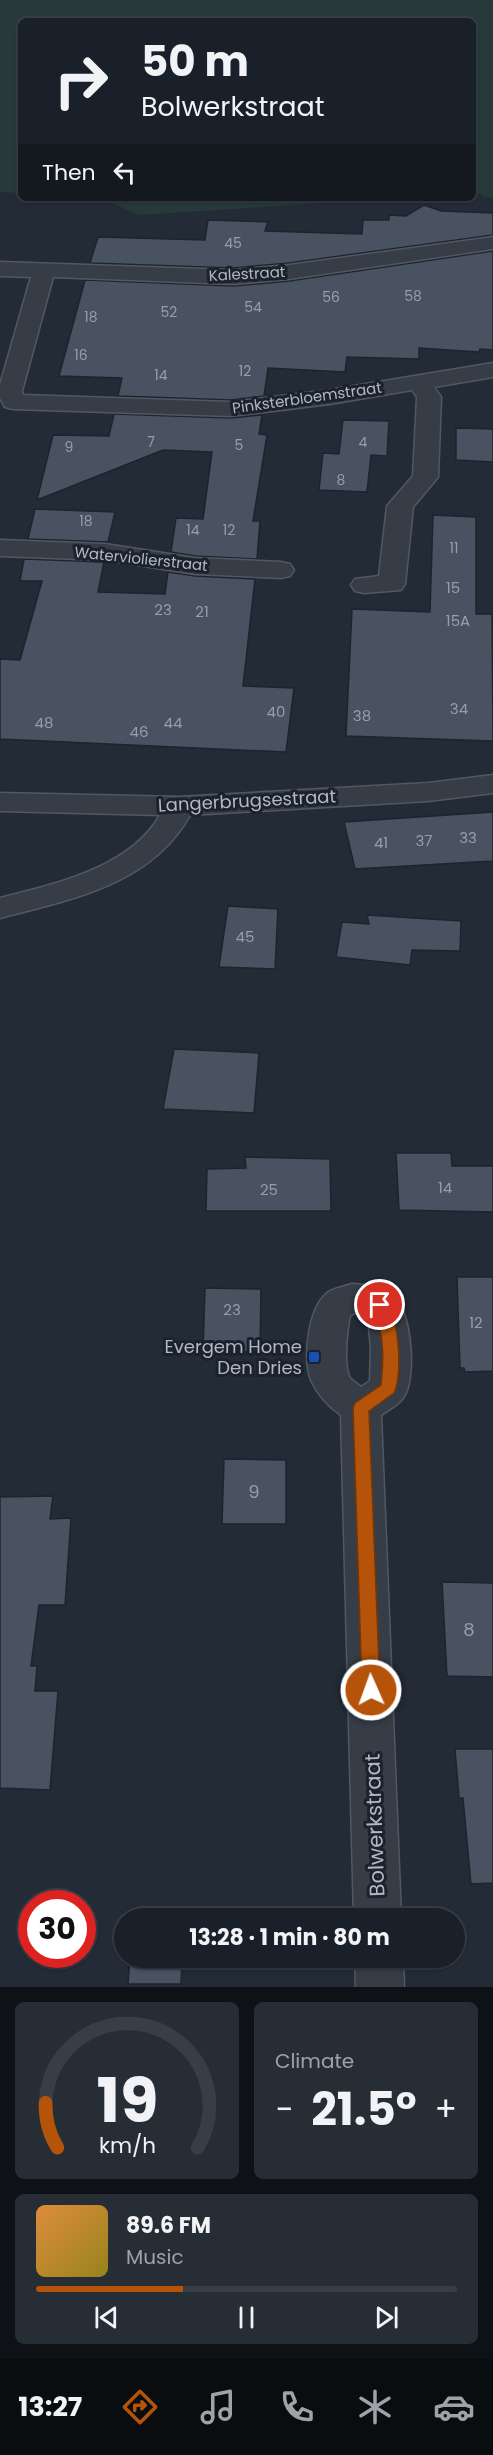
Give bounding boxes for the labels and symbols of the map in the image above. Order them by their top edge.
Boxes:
house number: 45 [224,233,242,253]
street label: Kalestraat [208,261,286,286]
house number: 58 [404,286,422,306]
house number: 56 [322,287,340,307]
house number: 54 [244,297,262,317]
house number: 52 [161,302,177,322]
house number: 18 [84,307,98,327]
house number: 16 [74,345,88,365]
house number: 12 [239,361,251,381]
house number: 14 [154,365,168,385]
street label: Pinksterbloemstraat [231,377,383,418]
house number: 7 [147,432,155,452]
house number: 4 [359,432,368,452]
house number: 5 [235,435,243,455]
house number: 9 [65,437,73,457]
house number: 8 [337,470,346,490]
house number: 18 [79,511,93,531]
house number: 14 [186,520,200,540]
house number: 12 [223,520,235,540]
house number: 11 [450,538,458,558]
street label: Waterviolierstraat [73,541,209,576]
house number: 15 [446,577,460,598]
house number: 23 [154,599,172,620]
house number: 21 [195,601,209,622]
house number: 15A [446,610,470,631]
house number: 34 [450,698,468,719]
house number: 40 [267,701,285,722]
house number: 38 [353,705,371,726]
house number: 48 [35,712,53,733]
house number: 44 [164,712,182,733]
house number: 46 [130,721,148,742]
street label: Langerbrugsestraat [157,783,337,818]
house number: 33 [459,827,477,848]
house number: 37 [415,830,433,851]
house number: 41 [374,832,388,853]
house number: 45 [236,926,254,947]
house number: 14 [438,1177,452,1198]
house number: 25 [260,1179,278,1200]
pin [354,1279,405,1330]
house number: 23 [223,1299,241,1320]
house number: 12 [469,1312,483,1333]
place label: Evergem Home Den Dries [164,1334,302,1380]
marker: Evergem Home Den Dries [307,1350,321,1364]
house number: 9 [248,1479,260,1504]
house number: 8 [463,1617,475,1642]
position arrow [339,1658,403,1722]
street label: Bolwerkstraat [358,1753,391,1897]
speed limit sign: 30 [18,1890,96,1968]

